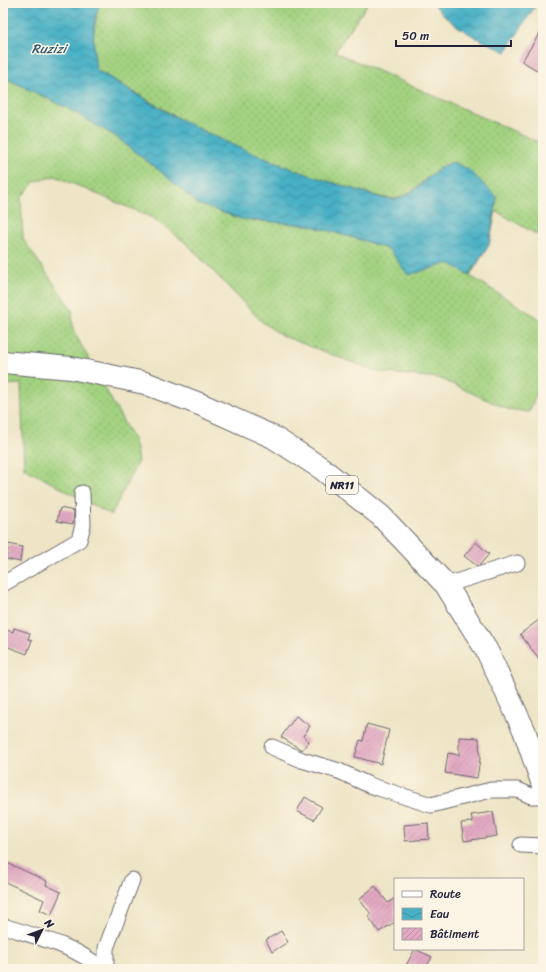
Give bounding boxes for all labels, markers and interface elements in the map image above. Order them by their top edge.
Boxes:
scale bar [396,22,511,48]
text: 50 m [402,25,429,47]
water label: Ruzizi [32,37,69,60]
road number: NR11 [326,476,358,494]
legend [394,878,524,950]
text: Route [430,883,461,905]
text: Eau [430,903,450,925]
north arrow [22,910,62,950]
text: N [39,914,59,933]
text: Bâtiment [430,923,479,945]

